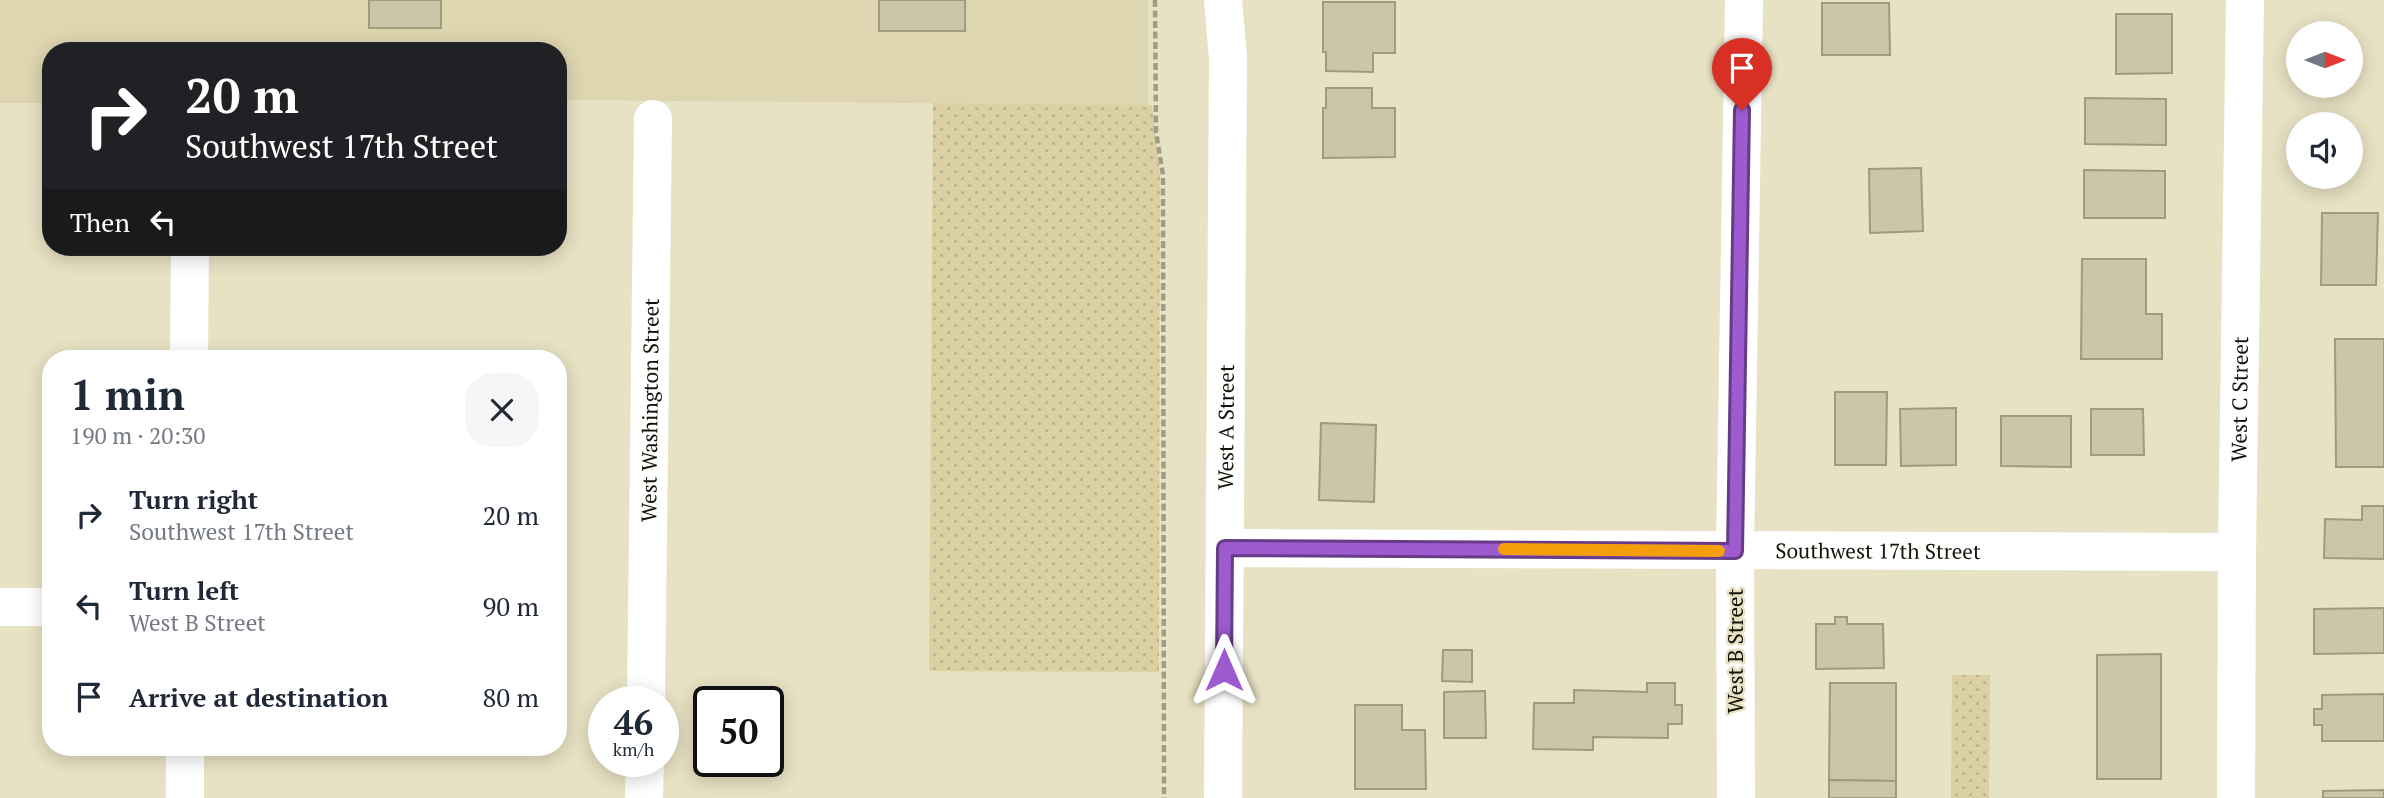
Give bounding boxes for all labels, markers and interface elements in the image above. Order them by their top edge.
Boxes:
north arrow [2286,21,2362,98]
map controls [2286,21,2363,189]
pin [1712,38,1772,110]
icon: arrive [1723,49,1761,87]
text: 20 m [185,62,299,127]
icon: right [70,70,161,161]
button: sound [2286,112,2363,189]
text: Southwest 17th Street [185,125,498,167]
icon: left [144,203,182,241]
text: Then [70,205,130,239]
street label: West Washington Street [634,298,665,522]
street label: West C Street [2224,336,2254,462]
street label: West A Street [1211,364,1240,490]
text: 1 min [70,366,185,422]
button: close [465,373,539,447]
text: 190 m · 20:30 [70,420,205,451]
text: Turn right [129,482,258,516]
icon: right [70,496,108,534]
text: 20 m [483,498,539,532]
text: Southwest 17th Street [129,516,354,547]
street label: Southwest 17th Street [1775,536,1981,565]
text: Turn left [129,573,239,607]
icon: left [70,587,108,625]
street label: West B Street [1721,588,1749,713]
text: 90 m [483,589,539,623]
text: West B Street [129,607,266,638]
position arrow [1187,633,1261,707]
icon: arrive [70,678,108,716]
text: Arrive at destination [129,680,388,714]
text: 80 m [483,680,539,714]
speed limit sign: 50 [693,686,784,777]
text: 46 [614,699,653,745]
text: km/h [613,737,654,761]

